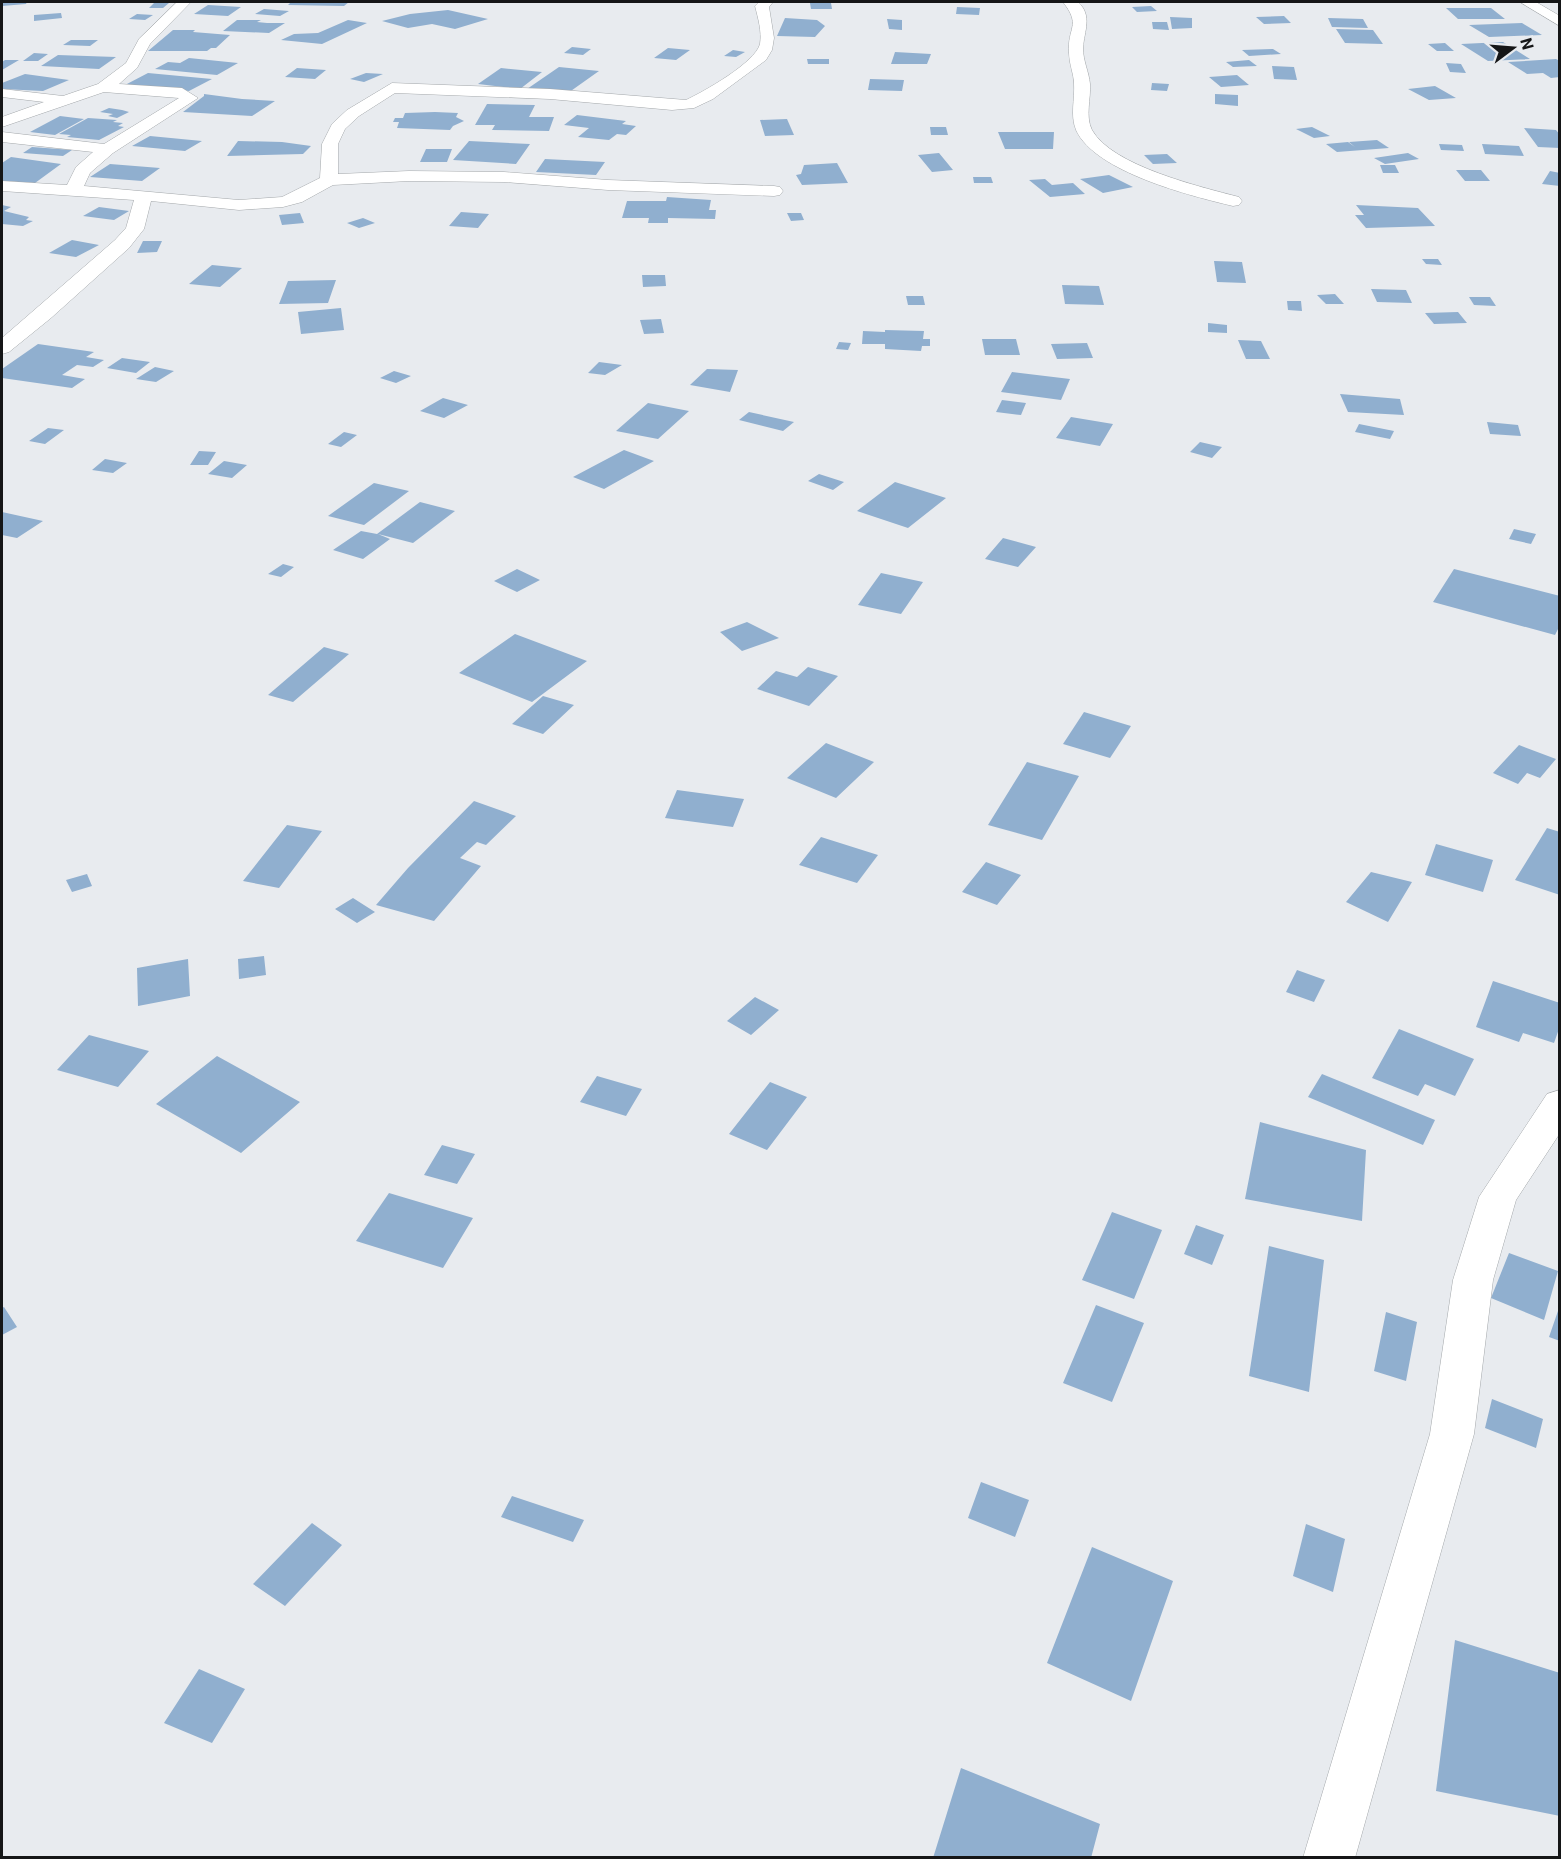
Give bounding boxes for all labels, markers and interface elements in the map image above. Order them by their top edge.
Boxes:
north arrow [1483,18,1543,78]
text: N [1516,36,1538,52]

